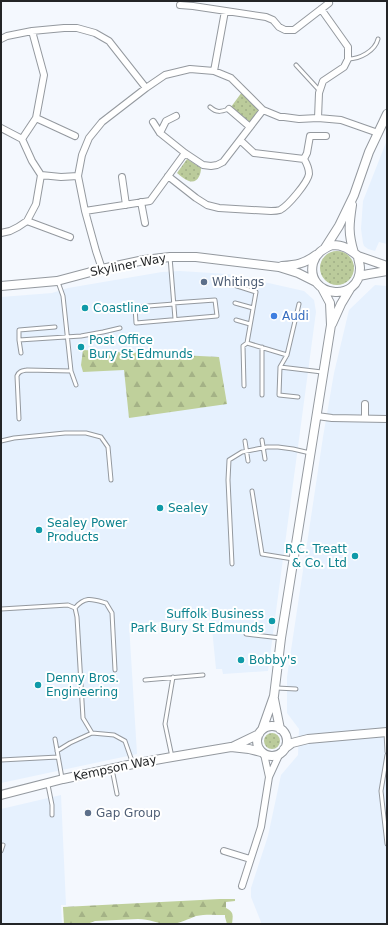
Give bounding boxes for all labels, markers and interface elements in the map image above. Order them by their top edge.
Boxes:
street label: Skyliner Way [89,251,167,279]
place label: Whitings [212,275,264,289]
marker: Whitings [199,277,209,287]
place label: Coastline [93,301,149,315]
marker: Coastline [80,303,90,313]
place label: Audi [282,309,309,323]
marker: Audi [269,311,279,321]
place label: Post Office Bury St Edmunds [89,333,193,361]
marker: Post Office Bury St Edmunds [76,342,86,352]
place label: Sealey [168,501,208,515]
marker: Sealey [155,503,165,513]
place label: Sealey Power Products [47,516,127,544]
marker: Sealey Power Products [34,525,44,535]
place label: R.C. Treatt & Co. Ltd [285,542,347,570]
marker: R.C. Treatt & Co. Ltd [350,551,360,561]
place label: Suffolk Business Park Bury St Edmunds [130,607,264,635]
marker: Suffolk Business Park Bury St Edmunds [267,616,277,626]
place label: Bobby's [249,653,296,667]
marker: Bobby's [236,655,246,665]
place label: Denny Bros. Engineering [46,671,119,699]
marker: Denny Bros. Engineering [33,680,43,690]
street label: Kempson Way [72,752,158,784]
place label: Gap Group [96,806,161,820]
marker: Gap Group [83,808,93,818]

